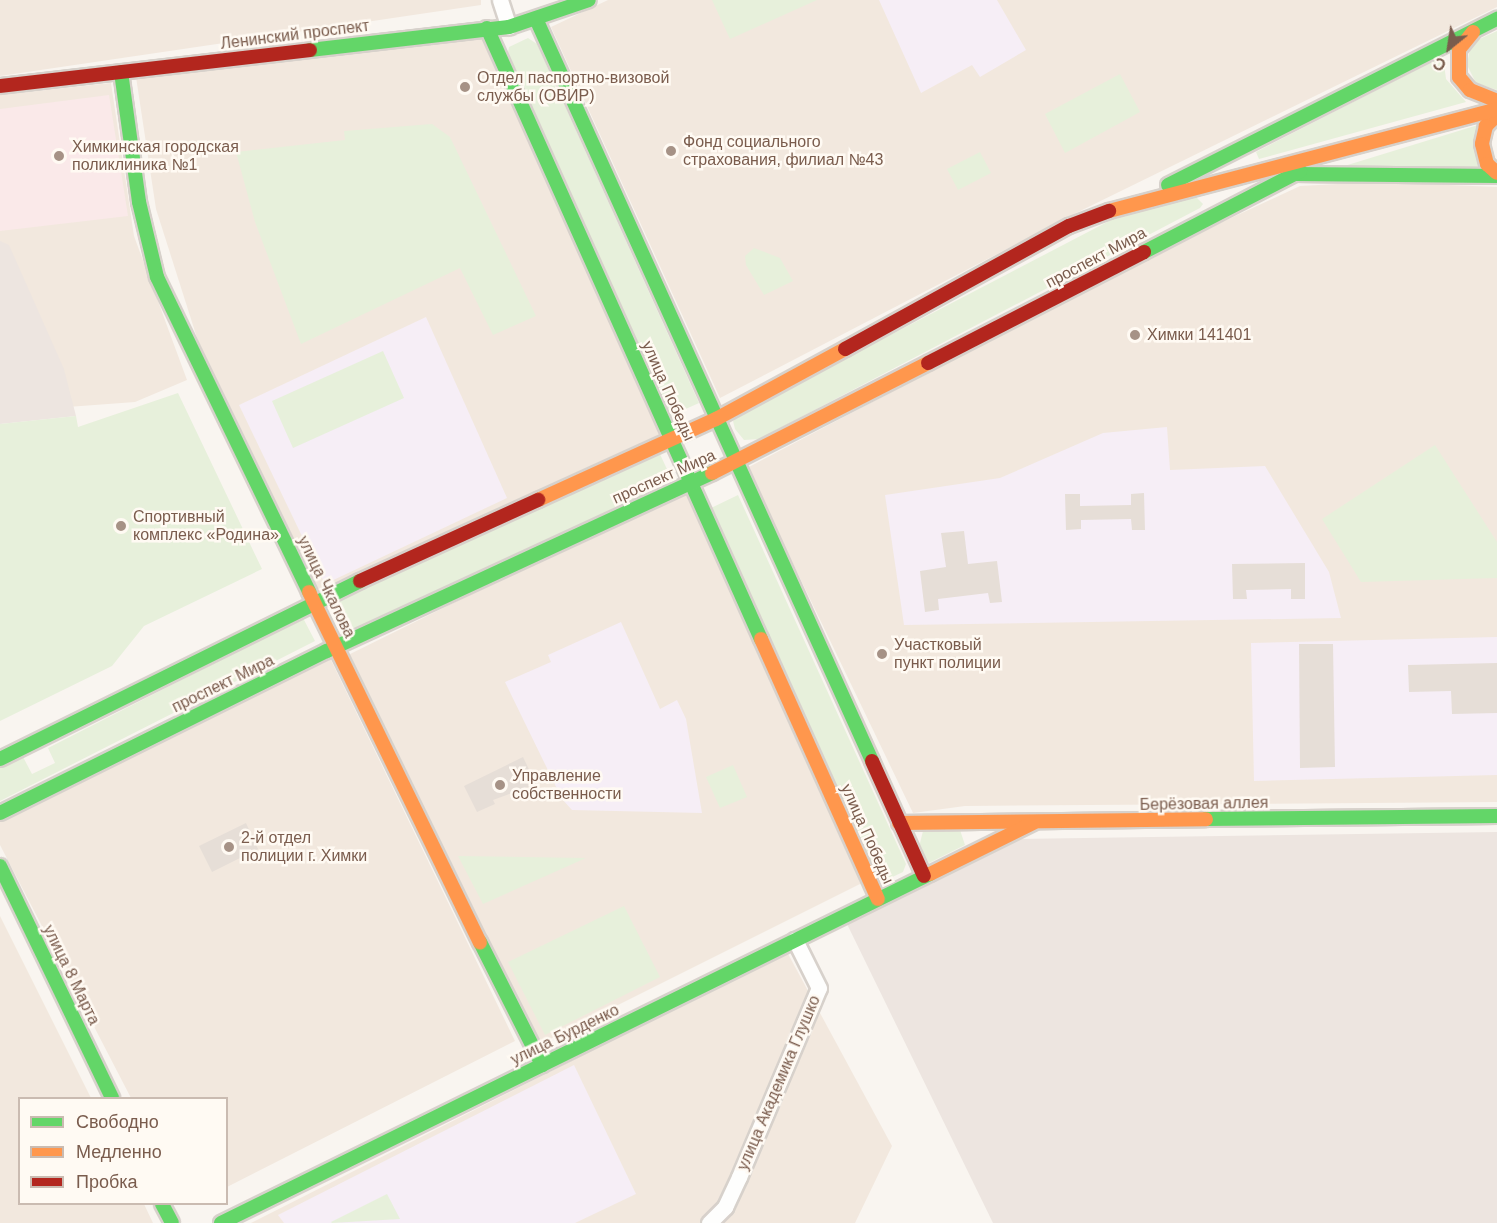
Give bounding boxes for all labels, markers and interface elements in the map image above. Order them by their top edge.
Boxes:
street label: Ленинский проспект [219,16,371,54]
north arrow [1419,18,1479,78]
text: С [1430,54,1449,74]
place label: Отдел паспортно-визовой службы (ОВИР) [477,68,669,106]
marker: Отдел паспортно-визовой службы (ОВИР) [458,80,472,94]
place label: Фонд социального страхования, филиал №43 [683,132,883,170]
place label: Химкинская городская поликлиника №1 [72,137,239,175]
marker: Фонд социального страхования, филиал №43 [664,144,678,158]
marker: Химкинская городская поликлиника №1 [50,147,68,165]
street label: проспект Мира [1042,223,1150,293]
place label: Химки 141401 [1147,325,1251,345]
marker: Химки 141401 [1128,328,1142,342]
street label: улица Победы [637,338,699,444]
street label: проспект Мира [609,446,719,508]
place label: Спортивный комплекс «Родина» [133,507,279,545]
marker: Спортивный комплекс «Родина» [114,519,128,533]
street label: улица Чкалова [293,533,359,641]
place label: Участковый пункт полиции [894,635,1001,673]
marker: Участковый пункт полиции [875,647,889,661]
street label: проспект Мира [169,651,277,717]
place label: Управление собственности [512,766,621,804]
marker: Управление собственности [493,778,507,792]
street label: улица Победы [836,781,898,887]
street label: Берёзовая аллея [1139,793,1269,815]
place label: 2-й отдел полиции г. Химки [241,828,367,866]
marker: 2-й отдел полиции г. Химки [222,840,236,854]
street label: улица 8 Марта [39,922,103,1028]
street label: улица Академика Глушко [733,993,825,1173]
street label: улица Бурденко [508,1000,622,1070]
legend [18,1097,228,1205]
text: Свободно [76,1112,159,1132]
text: Медленно [76,1142,162,1162]
text: Пробка [76,1172,138,1192]

